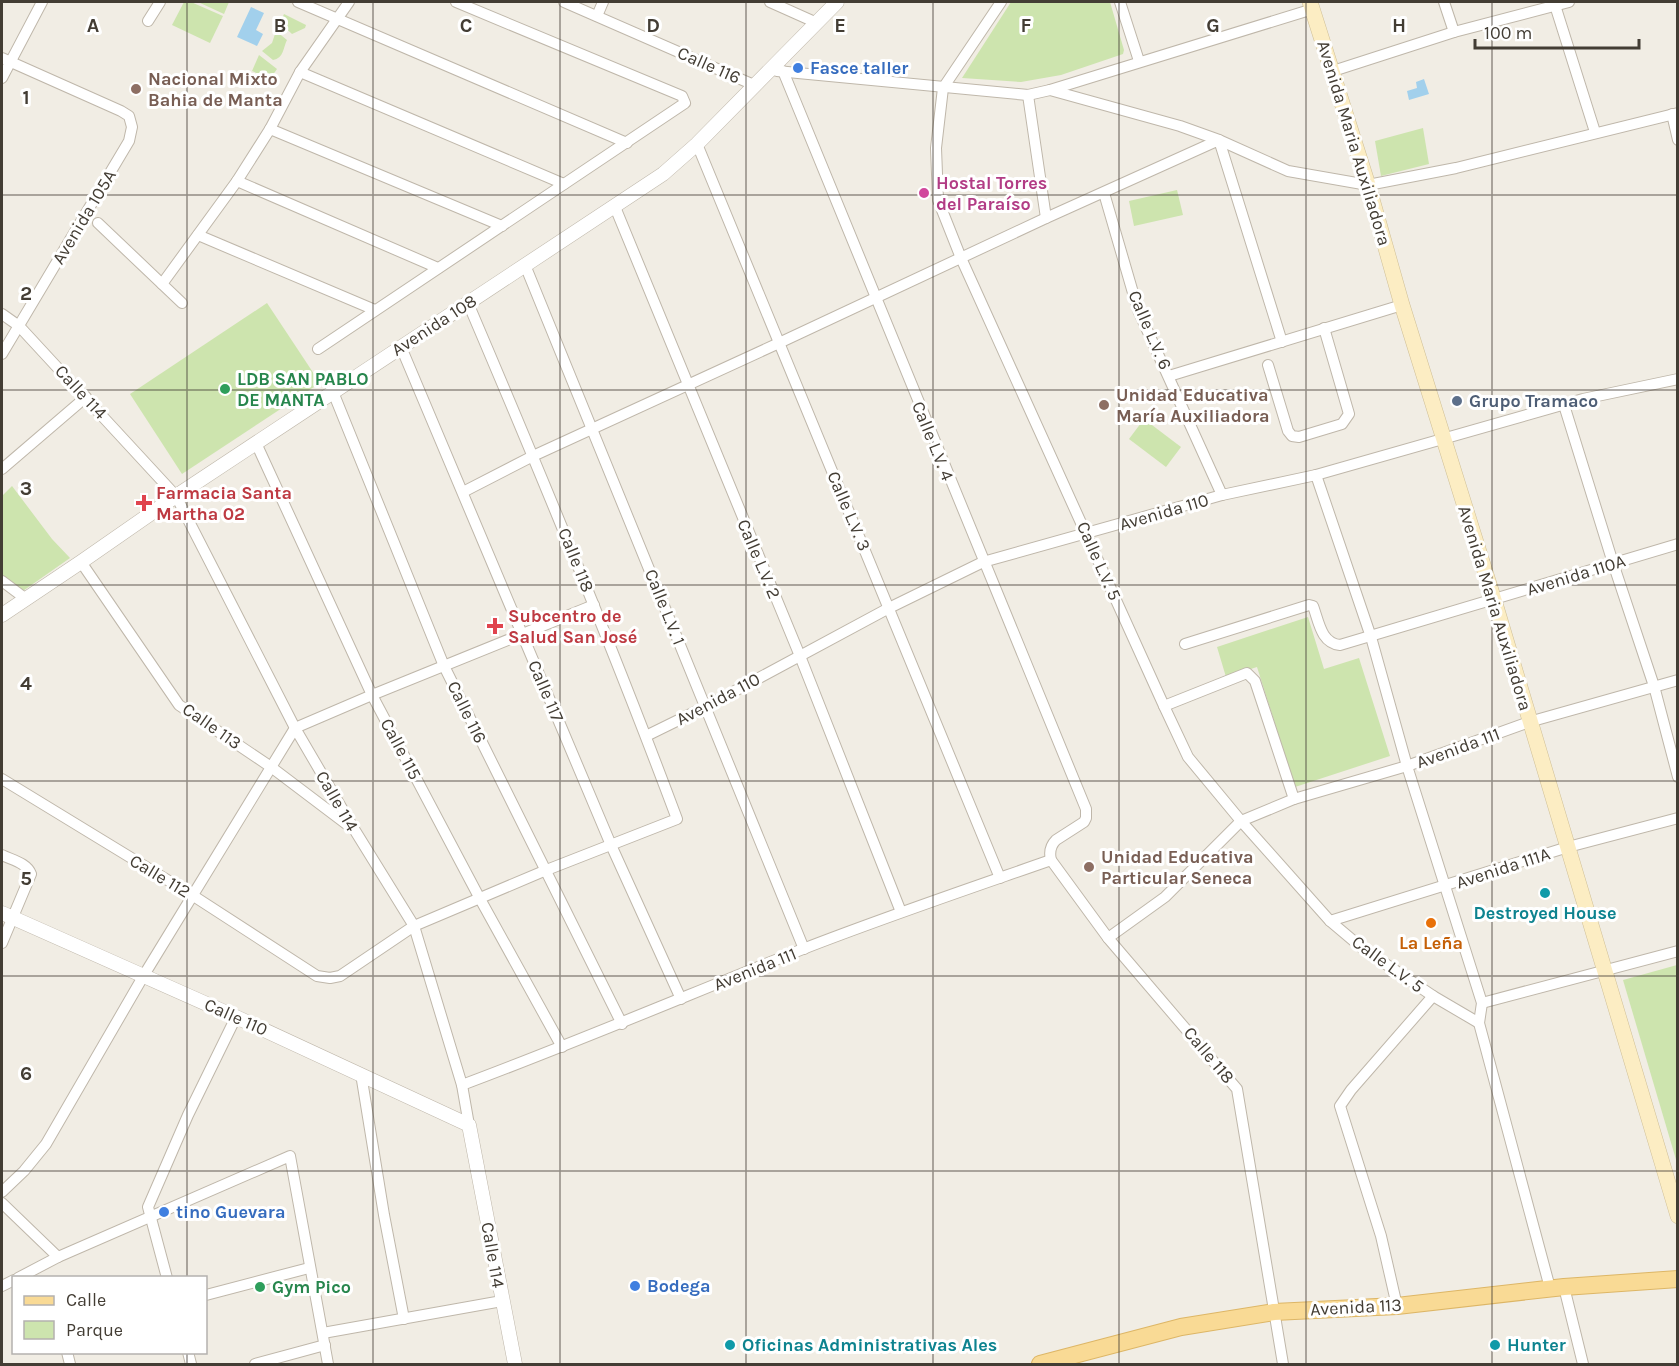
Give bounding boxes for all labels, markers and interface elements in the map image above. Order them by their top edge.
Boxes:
scale bar [1475,12,1638,50]
text: A [87,14,100,37]
text: B [274,14,286,37]
text: C [460,14,472,37]
text: D [646,14,660,37]
text: E [834,14,846,37]
text: F [1021,14,1032,37]
text: G [1206,14,1220,37]
text: H [1392,14,1406,37]
text: 100 m [1484,22,1532,44]
street label: Avenida Maria Auxiliadora [1312,38,1396,248]
street label: Calle 116 [674,41,744,89]
place label: Fasce taller [810,57,908,79]
marker: Fasce taller [791,61,805,75]
place label: Nacional Mixto Bahia de Manta [148,68,283,111]
marker: Nacional Mixto Bahia de Manta [129,82,143,96]
text: 1 [22,86,30,109]
street label: Avenida 105A [47,166,121,268]
place label: Hostal Torres del Paraíso [936,172,1047,215]
marker: Hostal Torres del Paraíso [917,186,931,200]
text: 2 [20,282,32,305]
street label: Calle L.V. 6 [1123,287,1177,373]
street label: Avenida 108 [387,289,481,361]
street label: Calle 114 [50,360,112,424]
place label: LDB SAN PABLO DE MANTA [237,368,368,411]
marker: LDB SAN PABLO DE MANTA [218,382,232,396]
place label: Unidad Educativa María Auxiliadora [1116,384,1270,427]
place label: Grupo Tramaco [1469,390,1598,412]
marker: Grupo Tramaco [1450,394,1464,408]
street label: Calle L.V. 4 [907,398,959,484]
marker: Unidad Educativa María Auxiliadora [1097,398,1111,412]
street label: Calle L.V. 3 [822,468,876,554]
text: 3 [20,477,32,500]
place label: Farmacia Santa Martha 02 [156,482,292,525]
street label: Avenida 110 [1117,489,1211,535]
marker: Farmacia Santa Martha 02 [137,496,151,510]
street label: Avenida Maria Auxiliadora [1453,503,1537,713]
street label: Calle L.V. 2 [732,516,786,602]
street label: Calle L.V. 5 [1072,518,1126,604]
street label: Calle 118 [553,525,599,595]
street label: Avenida 110A [1524,550,1628,600]
street label: Calle L.V. 1 [640,566,690,648]
place label: Subcentro de Salud San José [508,605,637,648]
marker: Subcentro de Salud San José [486,617,504,635]
street label: Calle 117 [523,657,569,726]
street label: Avenida 110 [672,668,764,730]
text: 4 [20,672,32,695]
street label: Calle 116 [442,677,492,747]
street label: Calle 113 [178,698,246,754]
street label: Calle 115 [376,714,426,784]
street label: Avenida 111 [1413,723,1503,773]
street label: Calle 114 [311,767,363,835]
street label: Avenida 111A [1453,842,1553,894]
place label: Unidad Educativa Particular Seneca [1101,846,1254,889]
street label: Calle 112 [126,849,194,903]
marker: Unidad Educativa Particular Seneca [1082,860,1096,874]
text: 5 [20,867,32,890]
marker: Destroyed House [1538,886,1552,900]
place label: Destroyed House [1473,902,1617,924]
marker: La Leña [1424,916,1438,930]
street label: Calle L.V. 5 [1348,930,1428,998]
place label: La Leña [1399,932,1463,954]
street label: Avenida 111 [710,942,800,996]
street label: Calle 110 [201,993,271,1041]
street label: Calle 118 [1179,1022,1239,1088]
text: 6 [20,1062,32,1085]
place label: tino Guevara [176,1201,285,1223]
marker: tino Guevara [157,1205,171,1219]
street label: Calle 114 [476,1220,510,1290]
place label: Bodega [647,1275,710,1297]
legend [12,1276,207,1354]
place label: Gym Pico [272,1276,351,1298]
marker: Bodega [628,1279,642,1293]
marker: Gym Pico [253,1280,267,1294]
text: Calle [66,1289,106,1311]
street label: Avenida 113 [1310,1294,1402,1320]
text: Parque [66,1319,123,1341]
place label: Oficinas Administrativas Ales [742,1334,997,1356]
place label: Hunter [1507,1334,1566,1356]
marker: Oficinas Administrativas Ales [723,1338,737,1352]
marker: Hunter [1488,1338,1502,1352]

